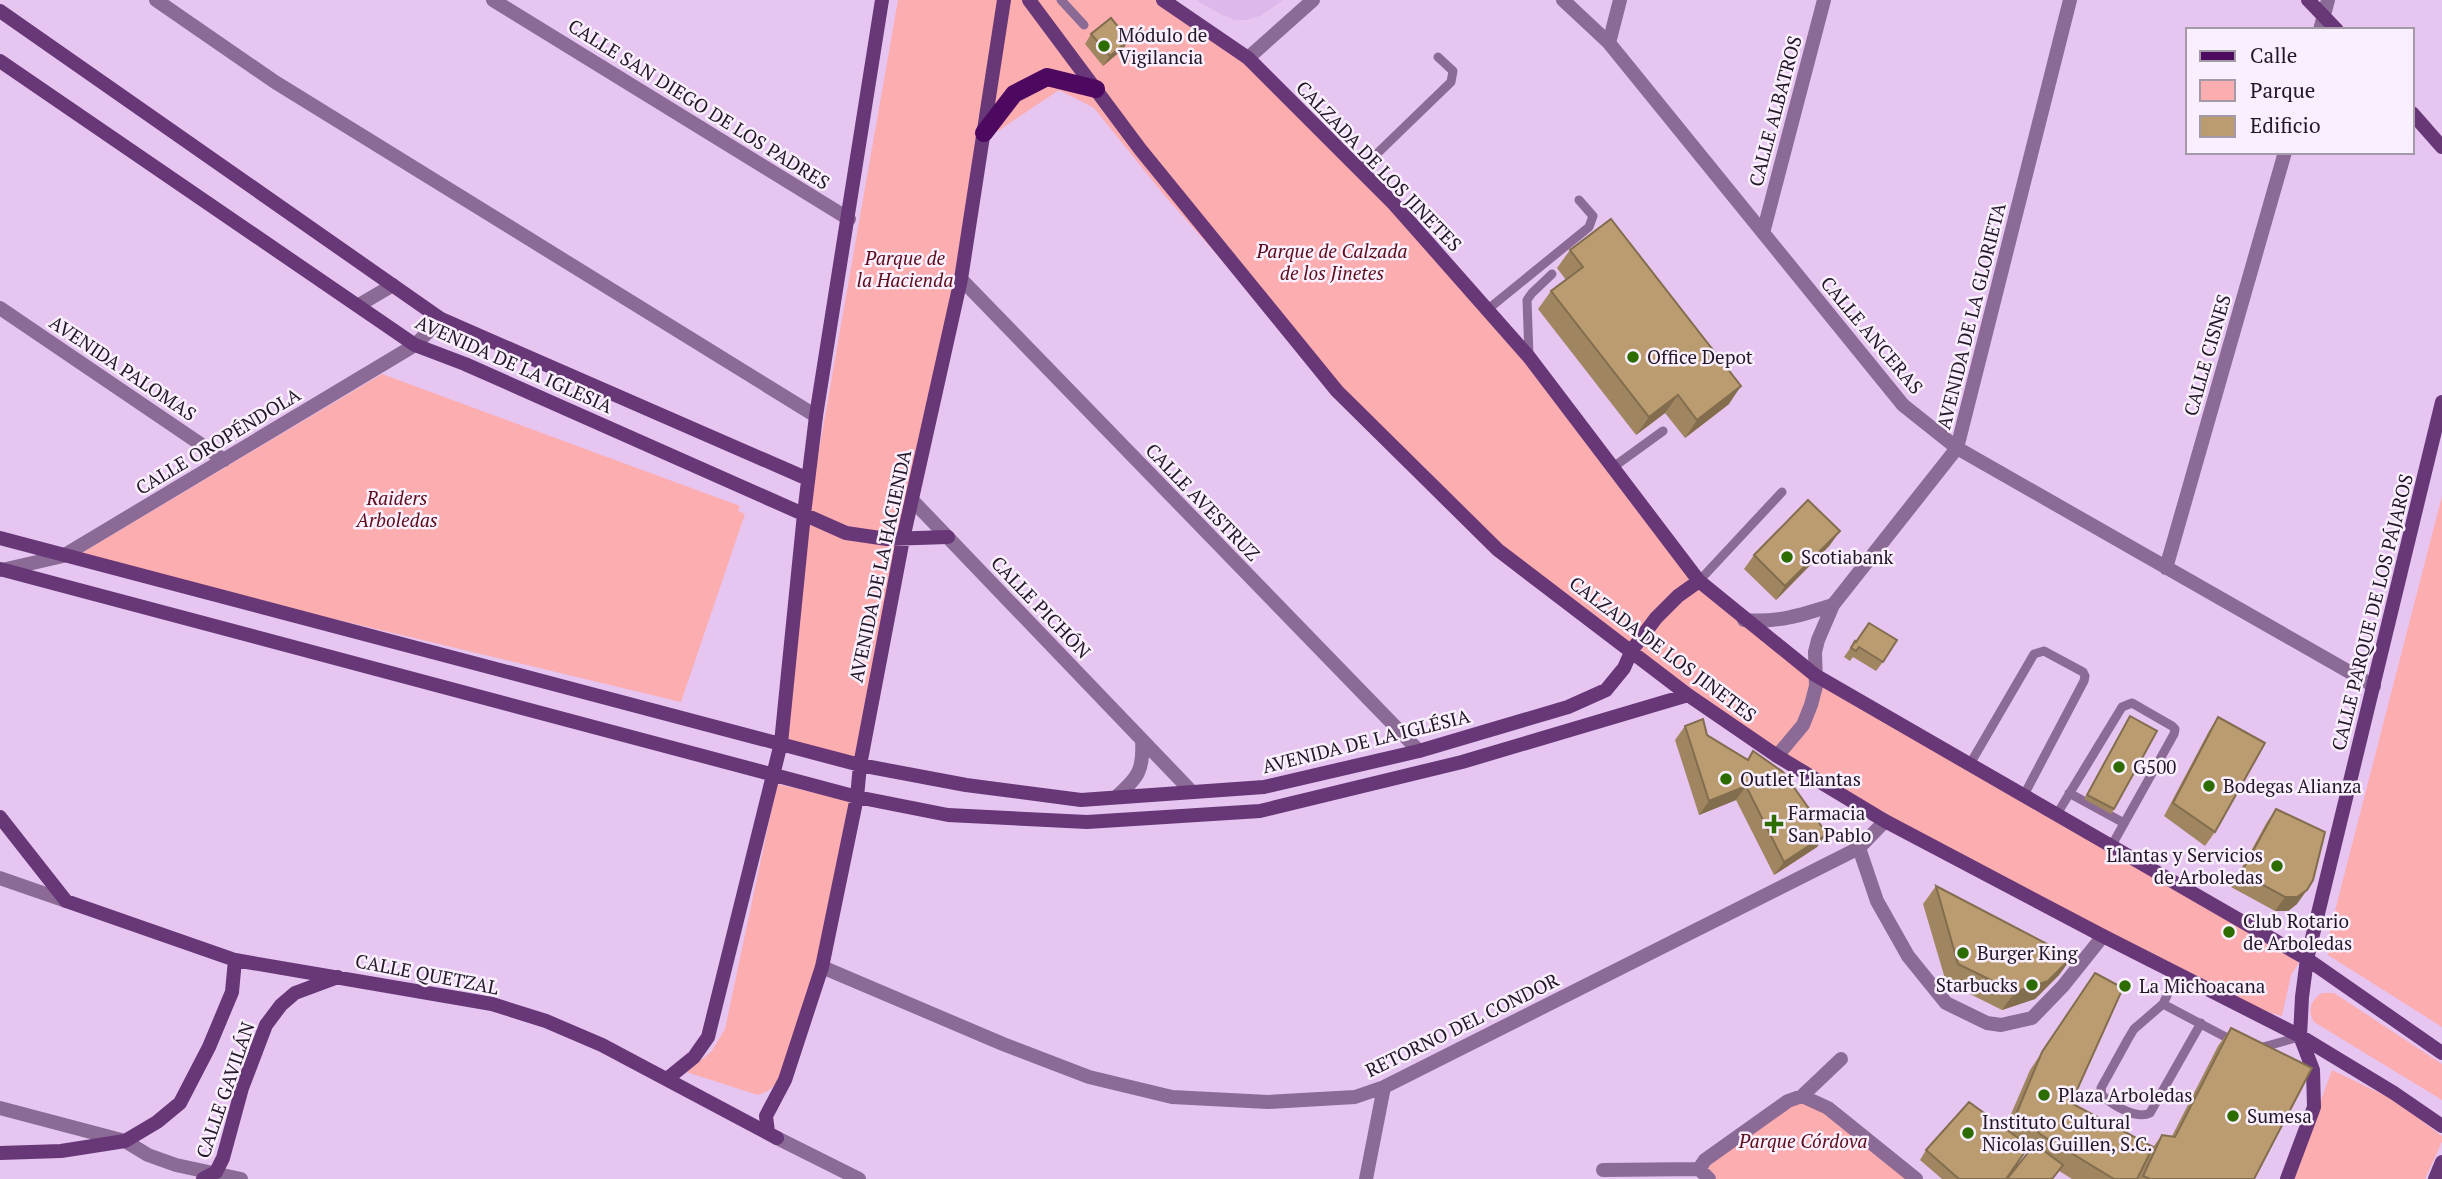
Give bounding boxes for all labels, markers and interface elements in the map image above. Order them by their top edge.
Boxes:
street label: CALLE SAN DIEGO DE LOS PADRES [564,13,835,195]
place label: Módulo de Vigilancia [1118,22,1207,69]
legend [2186,28,2414,154]
street label: CALLE ALBATROS [1742,33,1807,189]
marker: Módulo de Vigilancia [1096,38,1112,54]
text: Calle [2250,41,2297,69]
street label: CALZADA DE LOS JINETES [1291,75,1468,256]
text: Parque [2250,76,2315,104]
text: Edificio [2250,111,2321,139]
street label: AVENIDA DE LA GLORIETA [1930,200,2011,432]
park label: Parque de Calzada de los Jinetes [1255,238,1408,285]
park label: Parque de la Hacienda [857,245,953,292]
street label: CALLE ANCERAS [1816,271,1929,399]
street label: CALLE CISNES [2177,291,2236,419]
street label: AVENIDA PALOMAS [45,309,202,426]
street label: AVENIDA DE LA IGLESIA [412,309,617,418]
place label: Office Depot [1647,344,1753,369]
marker: Office Depot [1625,349,1641,365]
street label: CALLE OROPÉNDOLA [131,381,305,500]
street label: CALLE AVESTRUZ [1141,437,1266,566]
street label: AVENIDA DE LA HACIENDA [843,447,916,685]
street label: CALLE PARQUE DE LOS PÁJAROS [2325,471,2418,753]
park label: Raiders Arboledas [355,485,438,532]
place label: Scotiabank [1801,544,1894,569]
marker: Scotiabank [1779,549,1795,565]
street label: CALLE PICHÓN [986,550,1097,663]
street label: CALZADA DE LOS JINETES [1565,570,1762,727]
street label: AVENIDA DE LA IGLÉSIA [1259,703,1472,778]
place label: G500 [2133,754,2176,779]
marker: G500 [2111,759,2127,775]
place label: Outlet Llantas [1740,766,1861,791]
marker: Outlet Llantas [1718,771,1734,787]
place label: Bodegas Alianza [2223,773,2362,798]
marker: Bodegas Alianza [2201,778,2217,794]
place label: Farmacia San Pablo [1788,800,1871,847]
marker: Farmacia San Pablo [1766,816,1782,832]
place label: Llantas y Servicios de Arboledas [2106,842,2263,889]
marker: Llantas y Servicios de Arboledas [2269,858,2285,874]
place label: Club Rotario de Arboledas [2243,908,2352,955]
marker: Club Rotario de Arboledas [2221,924,2237,940]
place label: Burger King [1977,940,2079,965]
marker: Burger King [1955,945,1971,961]
street label: CALLE QUETZAL [353,947,501,1000]
street label: RETORNO DEL CONDOR [1361,967,1563,1082]
place label: Starbucks [1936,972,2018,997]
place label: La Michoacana [2139,973,2266,998]
marker: Starbucks [2024,977,2040,993]
marker: La Michoacana [2117,978,2133,994]
street label: CALLE GAVILÁN [190,1018,260,1161]
place label: Plaza Arboledas [2058,1082,2193,1107]
marker: Plaza Arboledas [2036,1087,2052,1103]
place label: Sumesa [2247,1103,2312,1128]
marker: Sumesa [2225,1108,2241,1124]
place label: Instituto Cultural Nicolas Guillen, S.C. [1982,1109,2153,1156]
marker: Instituto Cultural Nicolas Guillen, S.C. [1960,1125,1976,1141]
park label: Parque Córdova [1738,1128,1867,1153]

